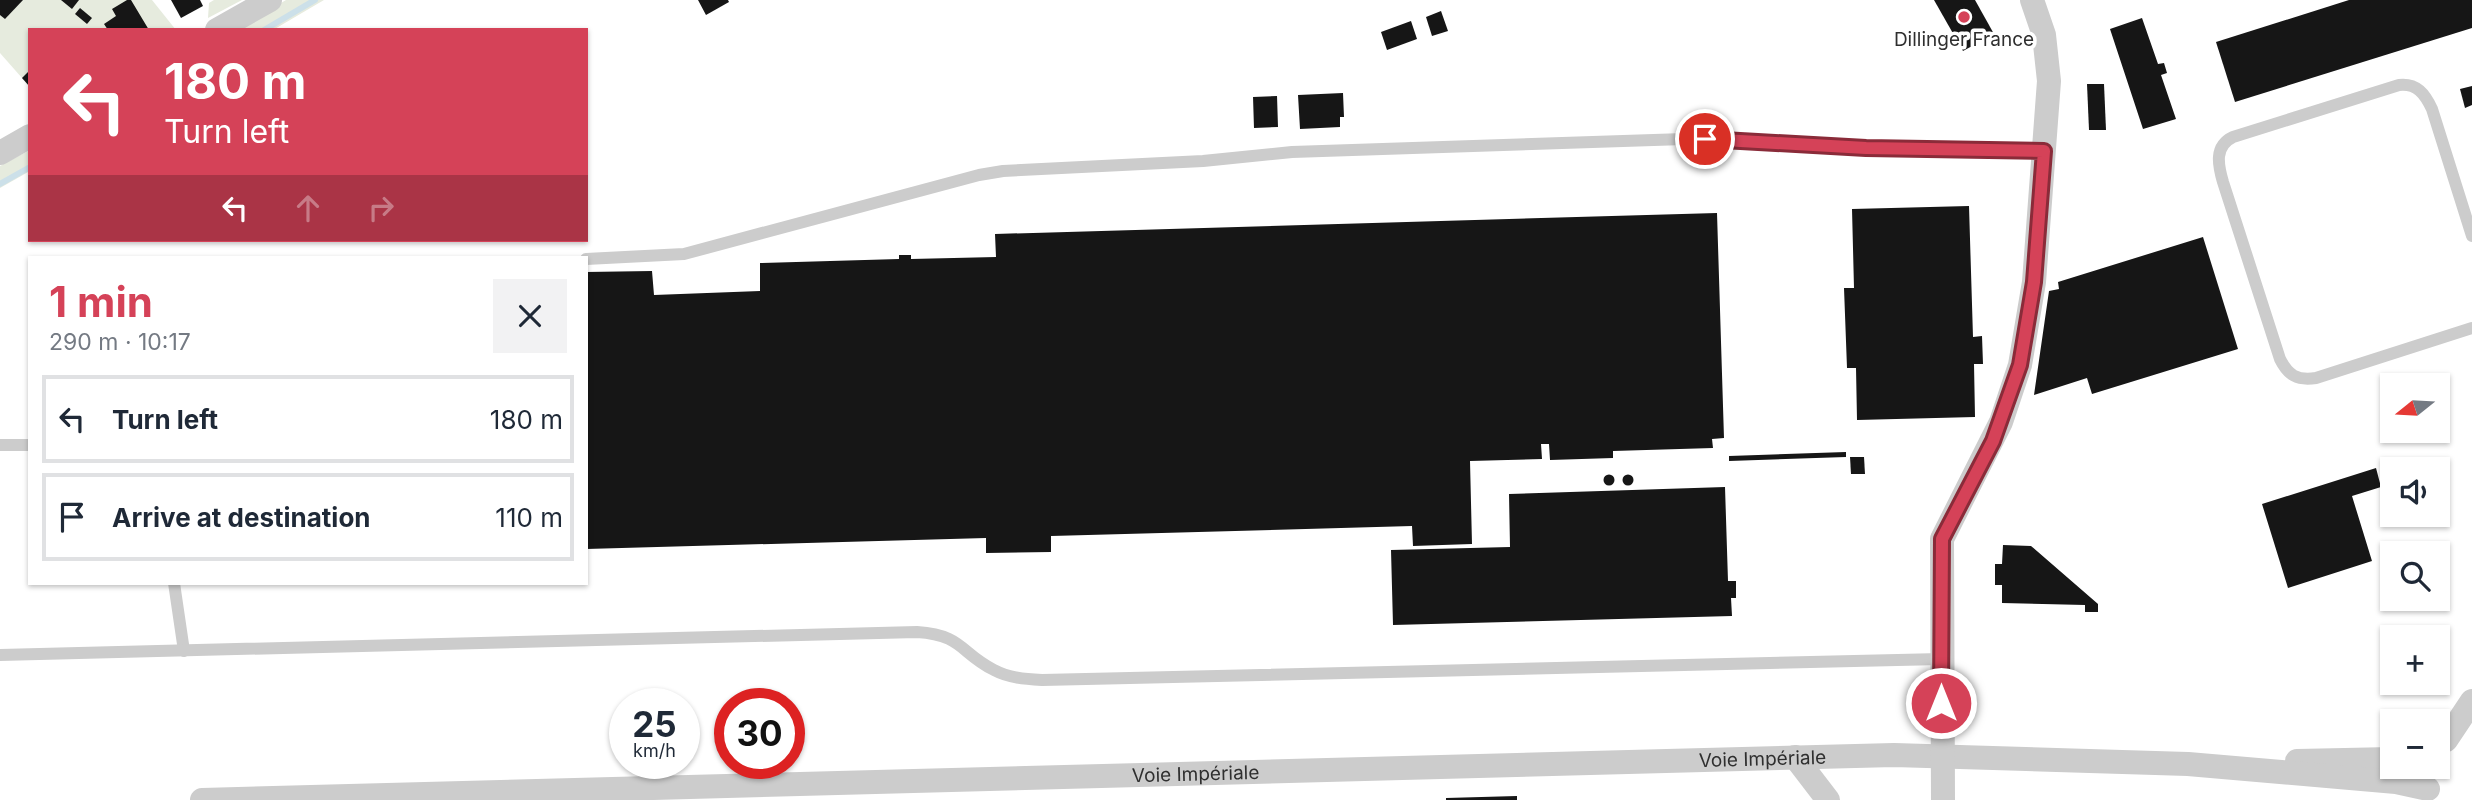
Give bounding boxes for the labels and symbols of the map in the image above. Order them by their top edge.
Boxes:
marker: Dillinger France [1956,9,1972,25]
place label: Dillinger France [1894,28,2034,51]
pin [1675,109,1735,169]
north arrow [2380,373,2450,443]
position arrow [1904,666,1978,740]
speed limit sign: 30 [714,688,805,779]
street label: Voie Impériale [1698,746,1826,772]
street label: Voie Impériale [1132,761,1260,787]

